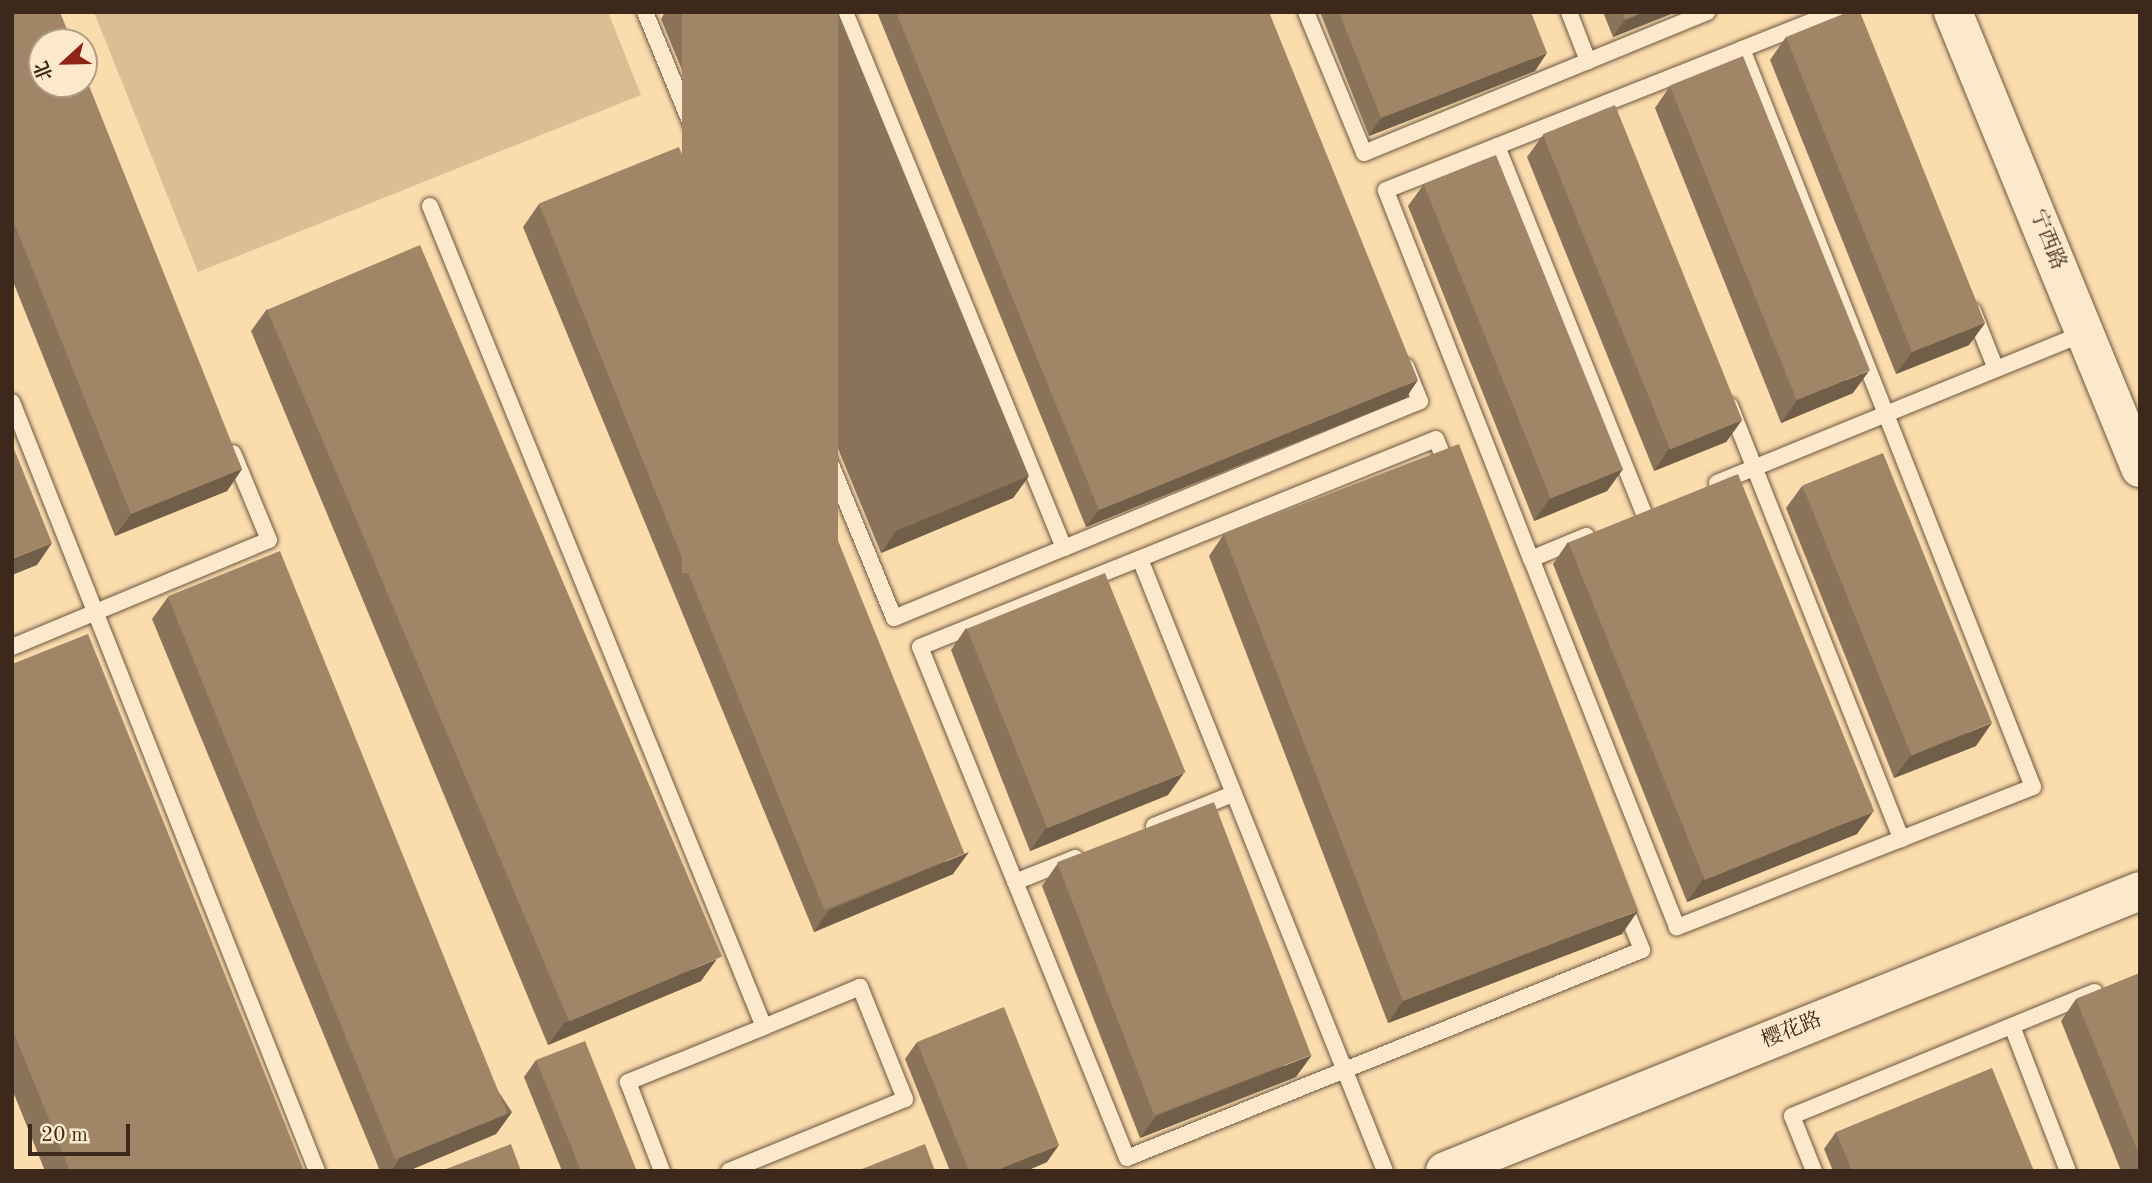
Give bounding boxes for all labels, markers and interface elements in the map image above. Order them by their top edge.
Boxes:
north arrow [28,28,98,98]
text: 北 [33,58,57,83]
street label: 宁西路 [2024,206,2070,274]
street label: 樱花路 [1758,1008,1826,1054]
scale bar [32,1110,133,1154]
text: 20 m [41,1125,88,1146]

